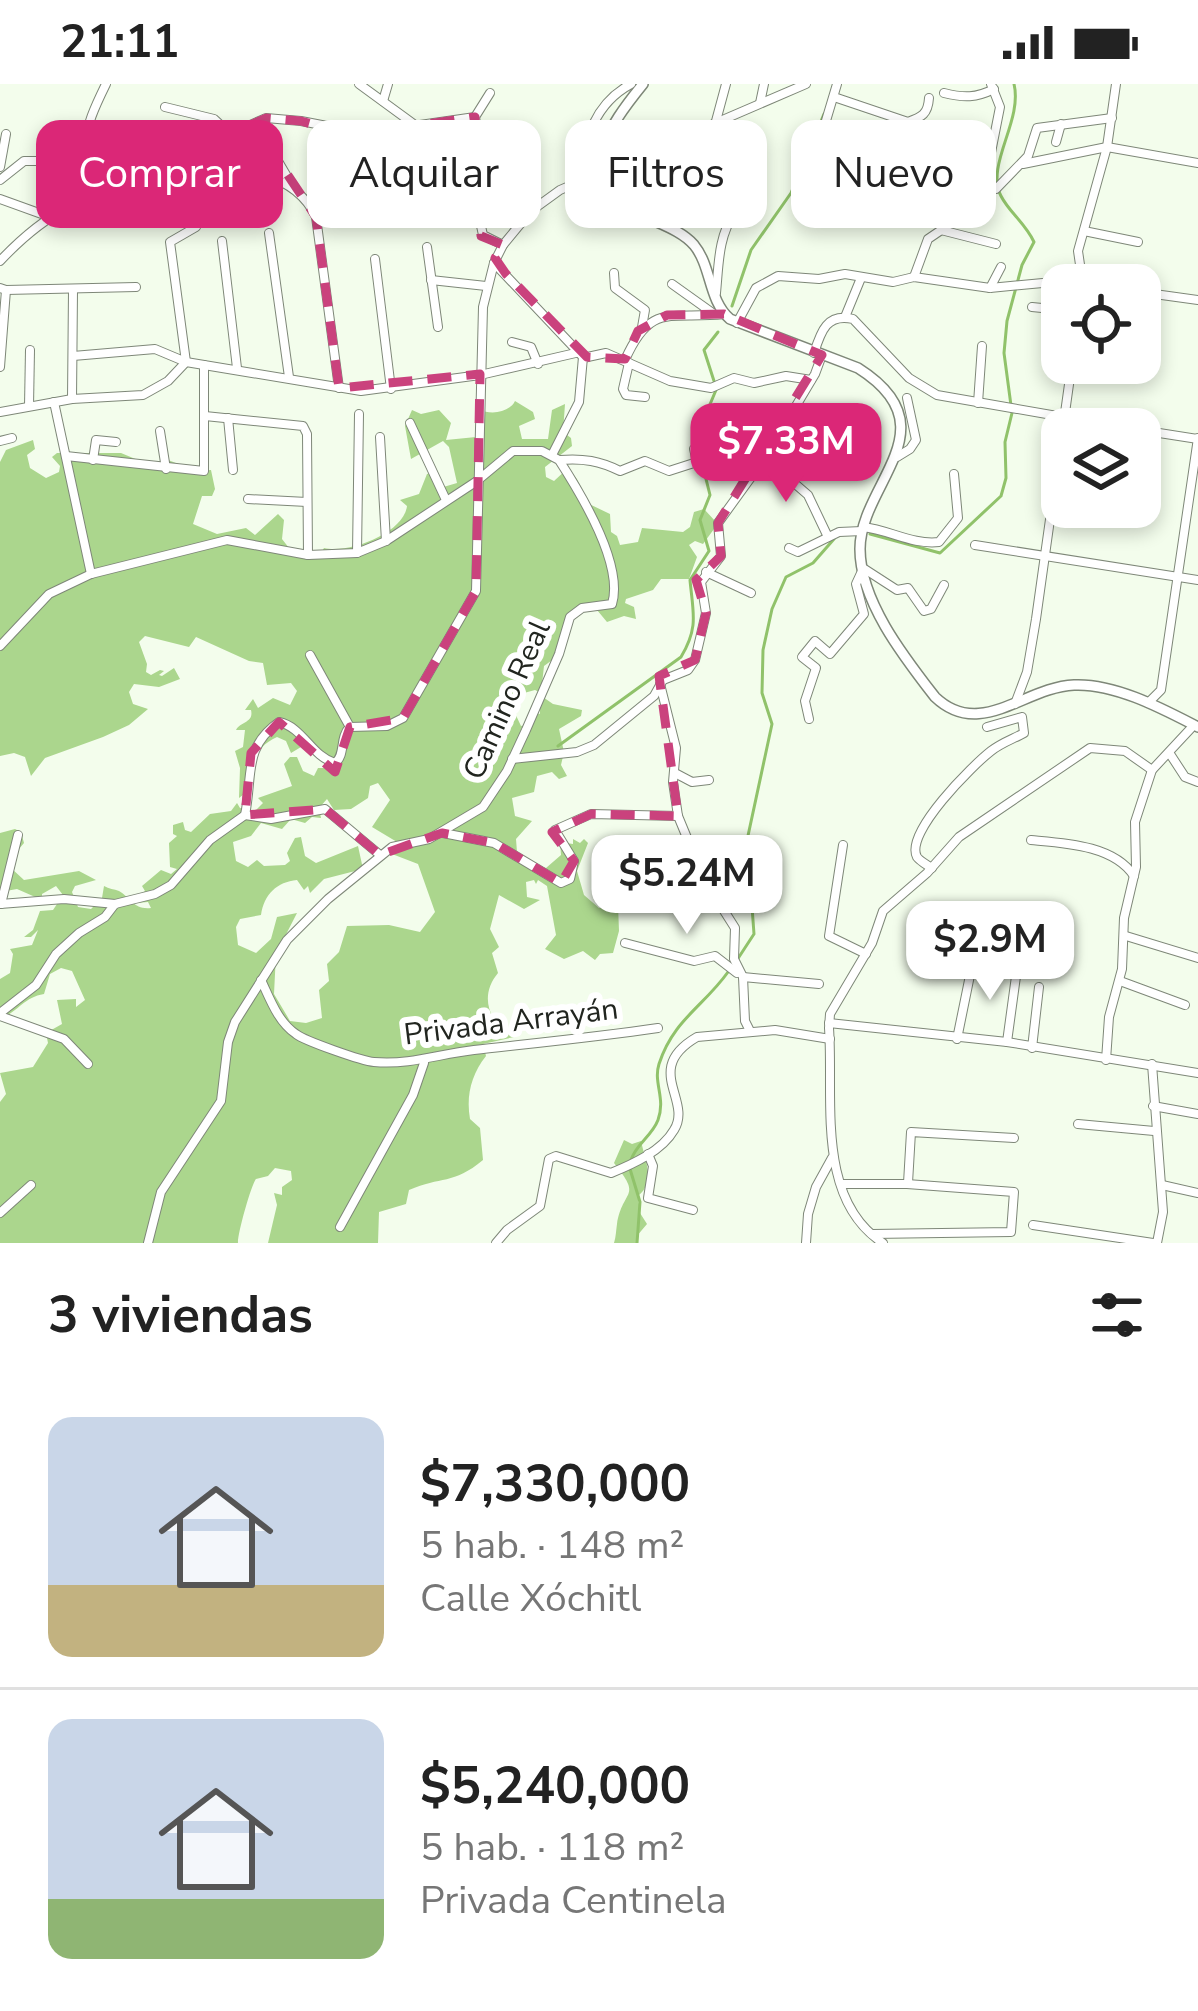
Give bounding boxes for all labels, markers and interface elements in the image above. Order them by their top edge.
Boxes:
text: 21:11 [60,12,179,73]
chip: Comprar [36,120,283,228]
chip: Alquilar [307,120,541,228]
chip: Filtros [565,120,767,228]
chip: Nuevo [791,120,996,228]
map controls [1041,264,1161,528]
button: locate [1041,264,1161,384]
pin: $7.33M [688,403,884,505]
button: layers [1041,408,1161,528]
text: $7.33M [717,415,855,468]
street label: Camino Real [454,614,560,786]
pin: $5.24M [589,835,785,937]
text: $5.24M [618,847,756,900]
pin: $2.9M [906,901,1074,1003]
text: $2.9M [933,913,1047,966]
street label: Privada Arrayán [402,989,620,1055]
text: 3 viviendas [48,1280,313,1350]
icon: filters [1084,1282,1150,1348]
text: $7,330,000 [420,1449,690,1519]
icon: home [144,1465,288,1609]
text: 5 hab. · 148 m² [420,1519,684,1572]
text: Calle Xóchitl [420,1572,641,1625]
text: $5,240,000 [420,1751,690,1821]
icon: home [144,1767,288,1911]
text: 5 hab. · 118 m² [420,1821,684,1874]
text: Privada Centinela [420,1874,727,1927]

